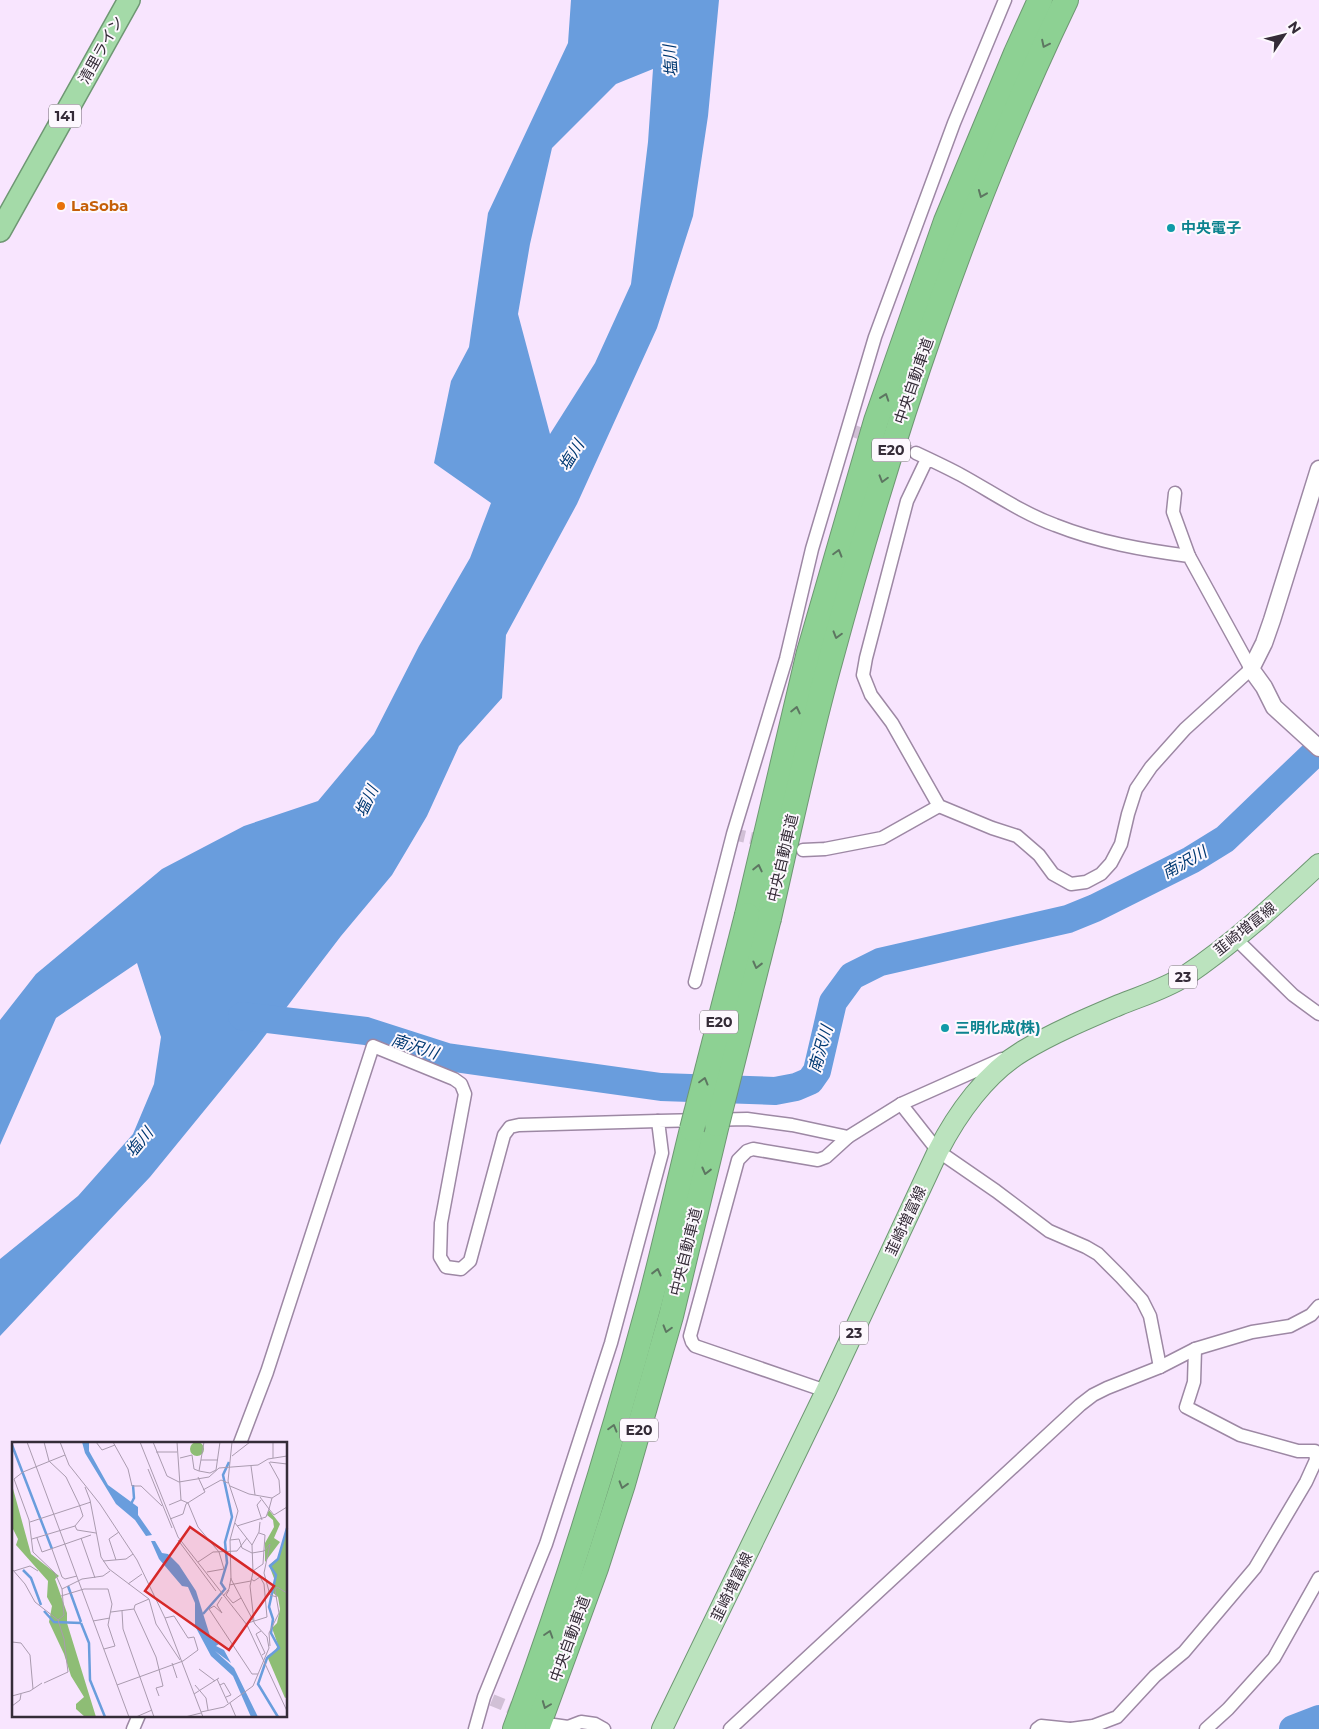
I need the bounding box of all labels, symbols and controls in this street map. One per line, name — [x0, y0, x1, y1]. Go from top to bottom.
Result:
north arrow — [1259, 10, 1309, 60]
street label: 清里ライン — [74, 12, 127, 87]
text: N — [1284, 18, 1305, 37]
one-way arrow — [1040, 39, 1051, 48]
water label: 塩川 — [660, 42, 681, 78]
road number: 141 — [49, 104, 81, 128]
one-way arrow — [977, 189, 988, 198]
place label: LaSoba — [71, 196, 128, 215]
marker: LaSoba — [55, 200, 67, 212]
place label: 中央電子 — [1181, 218, 1241, 237]
marker: 中央電子 — [1165, 222, 1177, 234]
street label: 中央自動車道 — [890, 335, 937, 426]
one-way arrow — [879, 393, 889, 402]
water label: 塩川 — [555, 435, 589, 474]
road number: E20 — [872, 438, 910, 462]
one-way arrow — [878, 475, 888, 483]
one-way arrow — [832, 548, 843, 557]
one-way arrow — [833, 631, 843, 639]
one-way arrow — [790, 705, 801, 714]
water label: 塩川 — [351, 781, 383, 820]
street label: 中央自動車道 — [763, 812, 802, 904]
water label: 南沢川 — [1159, 842, 1212, 882]
one-way arrow — [752, 863, 763, 872]
street label: 韮崎増富線 — [1210, 898, 1280, 960]
one-way arrow — [752, 960, 763, 969]
road number: 23 — [1169, 966, 1197, 989]
road number: E20 — [700, 1010, 738, 1034]
place label: 三明化成(株) — [955, 1018, 1041, 1037]
water label: 南沢川 — [805, 1022, 837, 1075]
marker: 三明化成(株) — [939, 1022, 951, 1034]
water label: 南沢川 — [389, 1030, 443, 1064]
one-way arrow — [698, 1077, 709, 1086]
water label: 塩川 — [122, 1122, 158, 1161]
one-way arrow — [701, 1166, 712, 1175]
street label: 韮崎増富線 — [881, 1183, 930, 1259]
street label: 中央自動車道 — [665, 1206, 706, 1298]
one-way arrow — [651, 1268, 661, 1276]
road number: 23 — [840, 1322, 868, 1345]
one-way arrow — [663, 1324, 673, 1332]
road number: E20 — [620, 1418, 658, 1442]
one-way arrow — [607, 1425, 617, 1433]
inset map — [12, 1442, 288, 1716]
one-way arrow — [618, 1480, 628, 1489]
street label: 韮崎増富線 — [707, 1549, 757, 1625]
street label: 中央自動車道 — [545, 1593, 594, 1684]
one-way arrow — [544, 1630, 554, 1638]
one-way arrow — [542, 1700, 552, 1708]

